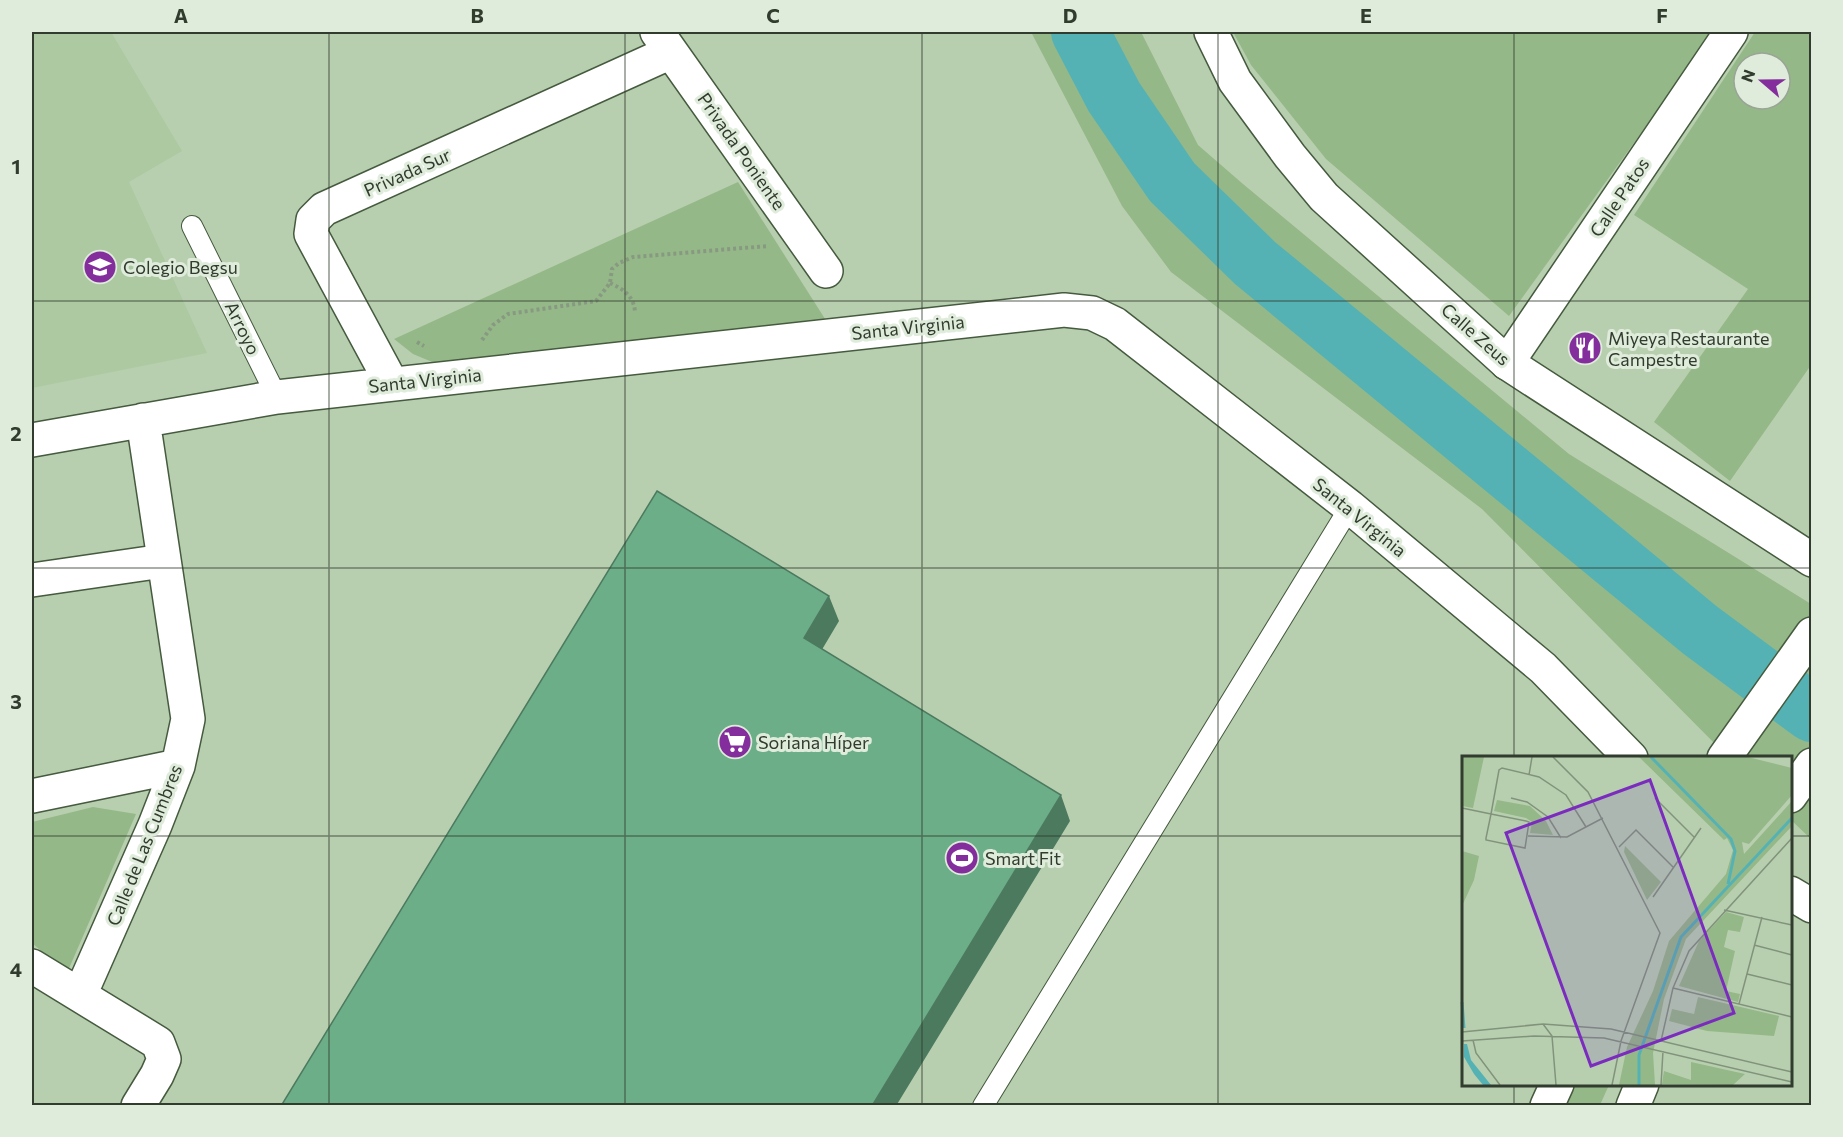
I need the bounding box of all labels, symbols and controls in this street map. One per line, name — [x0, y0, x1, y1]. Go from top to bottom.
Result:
text: A — [174, 3, 188, 27]
text: B — [470, 3, 484, 27]
text: C — [766, 3, 780, 27]
text: D — [1063, 3, 1077, 27]
text: E — [1360, 3, 1372, 27]
text: F — [1656, 3, 1668, 27]
north arrow — [1732, 51, 1792, 111]
text: N — [1736, 67, 1758, 85]
street label: Privada Poniente — [693, 88, 791, 214]
street label: Privada Sur — [360, 143, 454, 201]
street label: Calle Patos — [1585, 153, 1653, 241]
text: 1 — [11, 154, 21, 178]
school or university icon: Colegio Begsu — [82, 249, 118, 285]
place label: Colegio Begsu — [123, 256, 238, 278]
street label: Arroyo — [221, 298, 265, 358]
street label: Calle Zeus — [1437, 298, 1515, 370]
street label: Santa Virginia — [850, 310, 966, 344]
place label: Miyeya Restaurante Campestre — [1608, 327, 1770, 370]
restaurant icon: Miyeya Restaurante Campestre — [1567, 330, 1603, 366]
street label: Santa Virginia — [367, 363, 483, 397]
text: 2 — [10, 421, 22, 445]
street label: Santa Virginia — [1309, 473, 1411, 561]
text: 3 — [10, 689, 22, 713]
supermarket icon: Soriana Híper — [717, 724, 753, 760]
place label: Soriana Híper — [758, 731, 869, 753]
inset map — [1462, 756, 1792, 1086]
street label: Calle de Las Cumbres — [102, 761, 186, 929]
sports icon: Smart Fit — [944, 840, 980, 876]
place label: Smart Fit — [985, 847, 1061, 869]
text: 4 — [10, 957, 22, 981]

